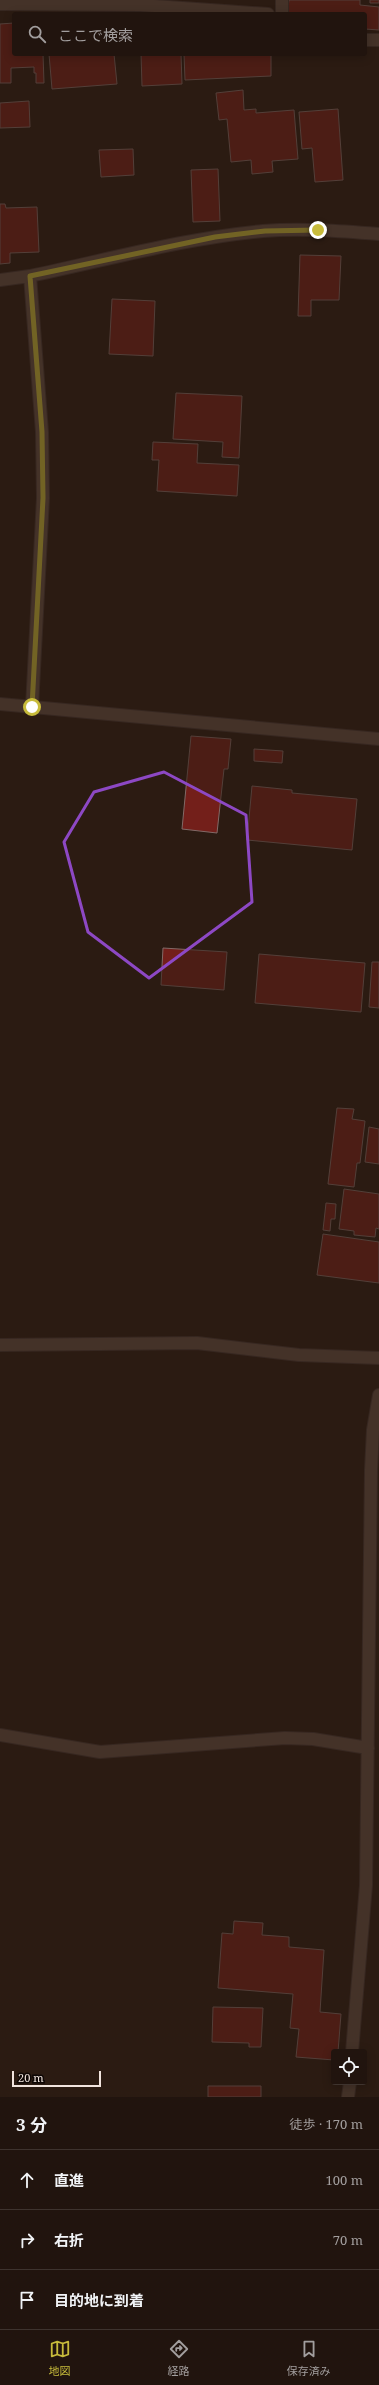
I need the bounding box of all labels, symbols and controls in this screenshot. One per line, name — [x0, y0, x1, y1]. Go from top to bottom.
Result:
search box — [12, 12, 367, 56]
icon: search — [26, 23, 48, 45]
text: ここで検索 — [58, 25, 133, 45]
route end — [309, 221, 327, 239]
route start — [23, 698, 41, 716]
map controls — [331, 2049, 367, 2085]
button: locate — [331, 2049, 367, 2085]
scale bar — [12, 2069, 101, 2088]
text: 20 m — [18, 2070, 44, 2085]
text: 3 分 — [16, 2113, 47, 2136]
text: 徒歩 · 170 m — [290, 2115, 363, 2133]
icon: ahead — [16, 2169, 38, 2191]
text: 直進 — [54, 2170, 84, 2190]
text: 100 m — [326, 2171, 363, 2189]
icon: right — [16, 2229, 38, 2251]
text: 右折 — [54, 2230, 84, 2250]
text: 70 m — [333, 2231, 363, 2249]
icon: arrive — [16, 2289, 38, 2311]
text: 目的地に到着 — [54, 2290, 144, 2310]
tab: 地図 — [49, 2338, 71, 2378]
tab: 経路 — [168, 2338, 190, 2378]
tab: 保存済み — [287, 2338, 331, 2378]

